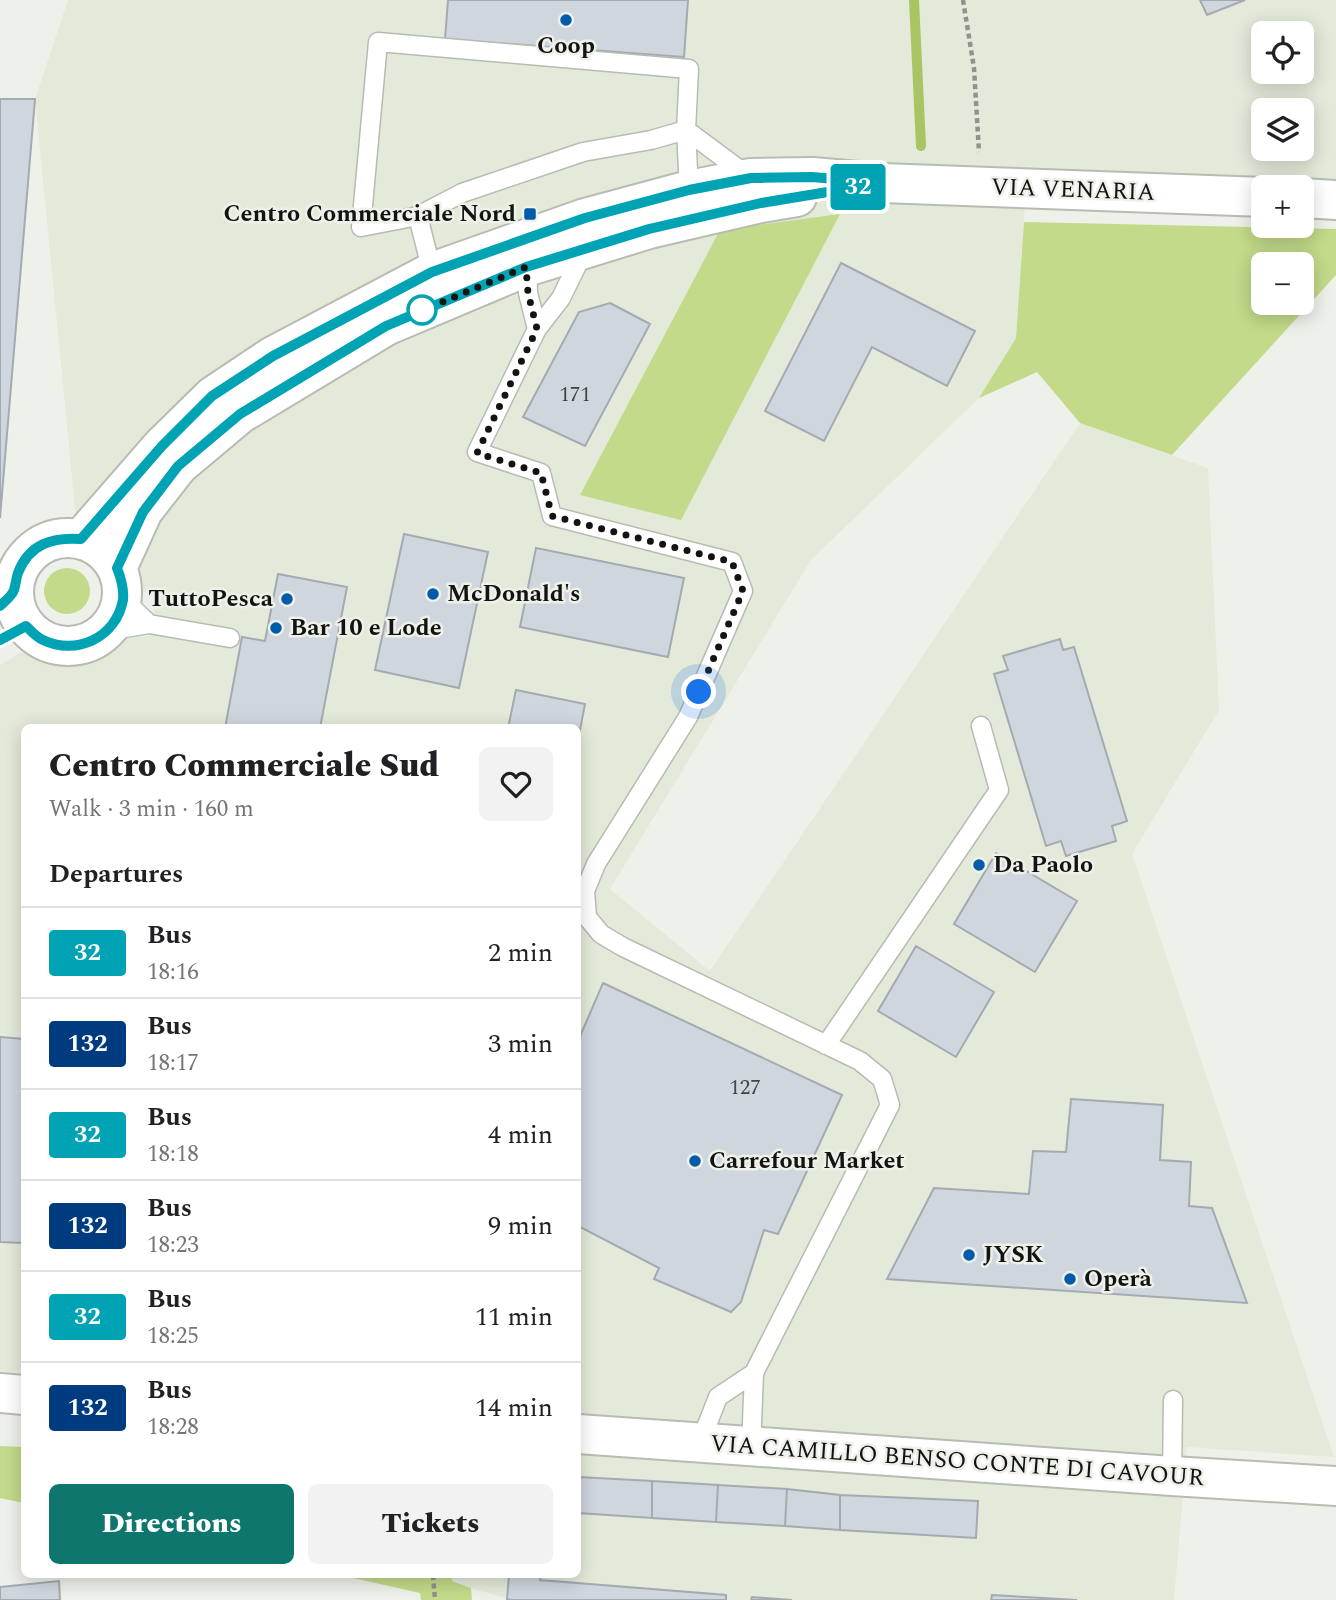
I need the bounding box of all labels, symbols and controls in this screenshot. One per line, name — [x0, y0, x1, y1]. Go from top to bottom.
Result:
marker: Coop — [558, 12, 574, 28]
map controls — [1251, 21, 1314, 315]
button: locate — [1251, 21, 1314, 84]
place label: Coop — [537, 28, 595, 64]
button: layers — [1251, 98, 1314, 161]
line badge: 32 — [826, 164, 889, 210]
text: 32 — [845, 169, 871, 205]
street label: VIA VENARIA — [990, 169, 1156, 211]
button: + — [1251, 175, 1314, 238]
place label: Centro Commerciale Nord — [224, 196, 516, 232]
marker: Centro Commerciale Nord — [522, 206, 538, 222]
button: − — [1251, 252, 1314, 315]
unlabelled marker — [407, 295, 437, 325]
house number: 171 — [559, 379, 591, 411]
place label: McDonald's — [447, 576, 580, 612]
place label: TuttoPesca — [148, 581, 274, 617]
marker: McDonald's — [425, 586, 441, 602]
marker: TuttoPesca — [279, 591, 295, 607]
place label: Bar 10 e Lode — [290, 610, 442, 646]
marker: Bar 10 e Lode — [268, 620, 284, 636]
your location — [681, 674, 716, 709]
text: Centro Commerciale Sud — [49, 741, 439, 791]
button: heart — [479, 747, 553, 821]
text: Walk · 3 min · 160 m — [49, 792, 254, 827]
place label: Da Paolo — [993, 847, 1093, 883]
text: Departures — [49, 854, 183, 894]
marker: Da Paolo — [971, 857, 987, 873]
text: Bus — [147, 915, 192, 955]
text: 2 min — [488, 933, 553, 973]
text: 32 — [74, 935, 101, 971]
text: 18:16 — [147, 955, 199, 990]
text: Bus — [147, 1006, 192, 1046]
text: 3 min — [488, 1024, 553, 1064]
text: 132 — [67, 1026, 108, 1062]
text: 18:17 — [147, 1046, 199, 1081]
house number: 127 — [729, 1072, 761, 1104]
text: Bus — [147, 1097, 192, 1137]
text: 4 min — [488, 1115, 553, 1155]
text: 32 — [74, 1117, 101, 1153]
text: 18:18 — [147, 1137, 199, 1172]
place label: Carrefour Market — [709, 1143, 905, 1179]
marker: Carrefour Market — [687, 1153, 703, 1169]
text: Bus — [147, 1188, 192, 1228]
text: 9 min — [488, 1206, 553, 1246]
text: 132 — [67, 1208, 108, 1244]
text: 18:23 — [147, 1228, 199, 1263]
place label: JYSK — [983, 1237, 1044, 1273]
marker: JYSK — [961, 1247, 977, 1263]
place label: Operà — [1084, 1261, 1153, 1297]
marker: Operà — [1062, 1271, 1078, 1287]
text: Bus — [147, 1279, 192, 1319]
text: 11 min — [475, 1297, 553, 1337]
text: 32 — [74, 1299, 101, 1335]
text: 18:25 — [147, 1319, 199, 1354]
text: Bus — [147, 1370, 192, 1410]
text: 14 min — [475, 1388, 553, 1428]
text: 132 — [67, 1390, 108, 1426]
text: 18:28 — [147, 1410, 199, 1445]
street label: VIA CAMILLO BENSO CONTE DI CAVOUR — [709, 1426, 1205, 1496]
button: Directions — [49, 1484, 294, 1564]
button: Tickets — [308, 1484, 553, 1564]

